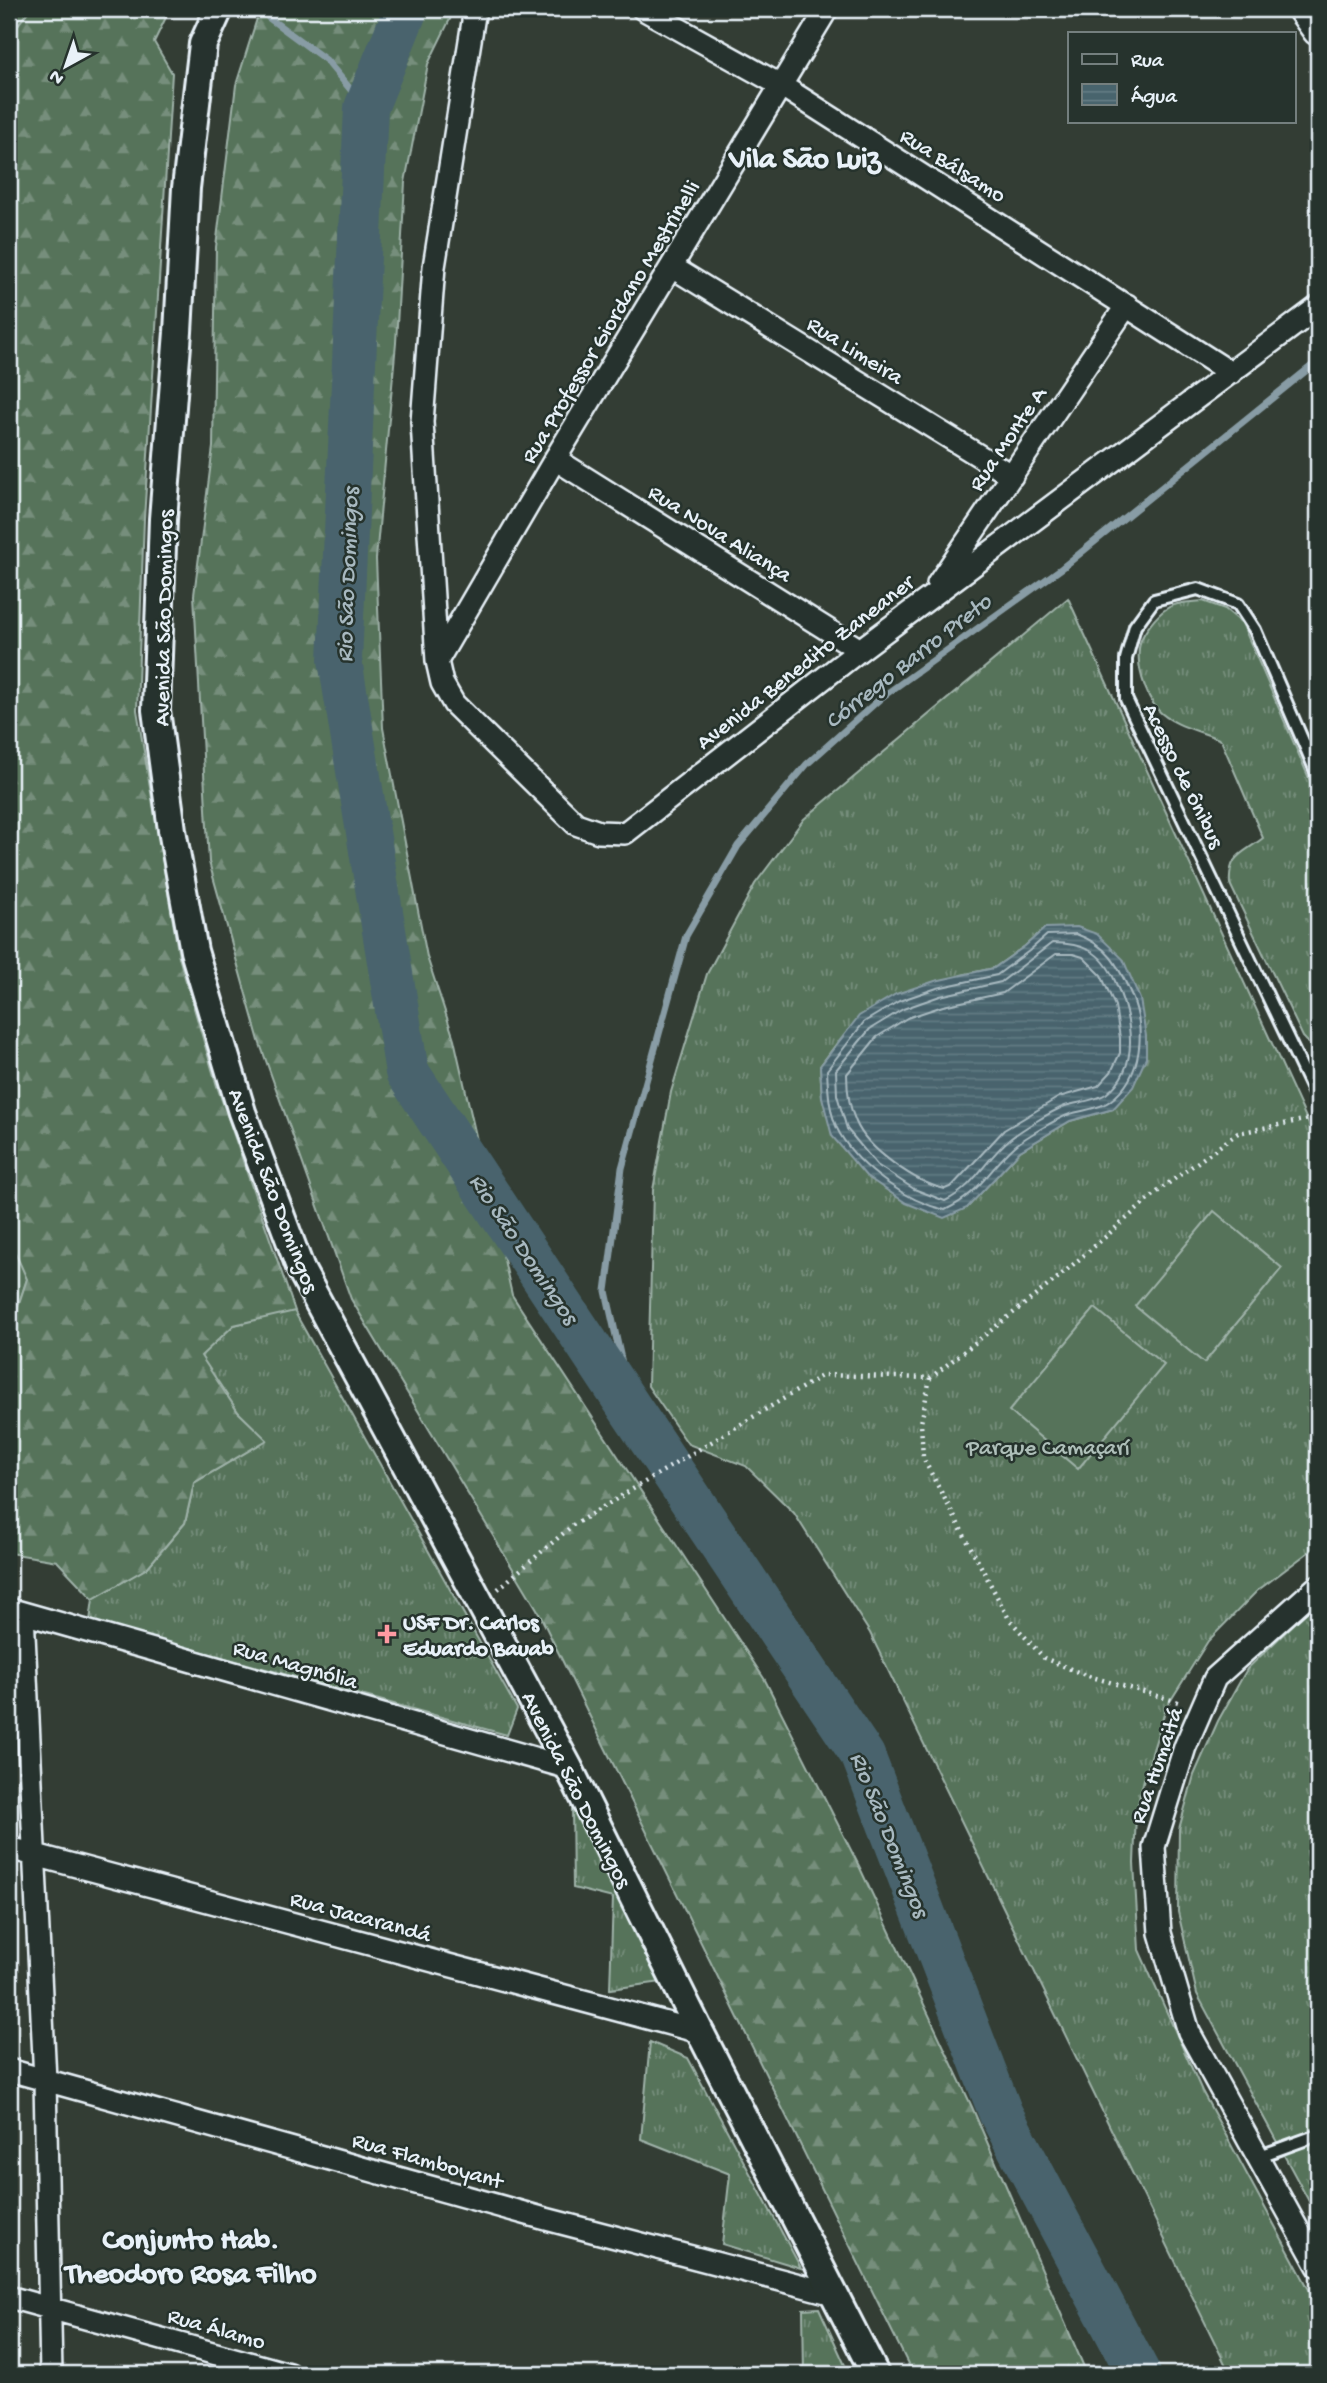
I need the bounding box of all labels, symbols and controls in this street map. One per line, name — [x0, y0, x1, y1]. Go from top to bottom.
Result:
north arrow — [32, 32, 102, 102]
legend — [1068, 32, 1296, 122]
text: Rua — [1131, 50, 1165, 75]
text: N — [45, 64, 69, 89]
text: Água — [1131, 85, 1178, 111]
street label: Rua Bálsamo — [894, 124, 1010, 210]
district label: Vila São Luiz — [727, 144, 883, 179]
street label: Rua Professor Giordano Mestrinelli — [516, 176, 708, 470]
street label: Rua Limeira — [801, 312, 908, 393]
street label: Rua Monte A — [964, 381, 1054, 497]
street label: Rua Nova Aliança — [642, 480, 797, 591]
water label: Rio São Domingos — [332, 485, 367, 663]
street label: Avenida São Domingos — [150, 509, 181, 727]
street label: Avenida Benedito Zaneaner — [692, 569, 922, 757]
water label: Córrego Barro Preto — [820, 588, 1000, 737]
street label: Acesso de ônibus — [1135, 700, 1229, 854]
street label: Avenida São Domingos — [220, 1085, 323, 1298]
water label: Rio São Domingos — [461, 1169, 584, 1332]
park label: Parque Camaçarí — [965, 1436, 1131, 1463]
place label: USF Dr. Carlos Eduardo Bauab — [403, 1611, 554, 1664]
marker: USF Dr. Carlos Eduardo Bauab — [377, 1624, 397, 1644]
street label: Rua Magnólia — [230, 1636, 362, 1697]
street label: Avenida São Domingos — [514, 1688, 636, 1894]
street label: Rua Humaitá — [1126, 1703, 1191, 1828]
water label: Rio São Domingos — [841, 1749, 935, 1924]
street label: Rua Jacarandá — [287, 1887, 435, 1950]
street label: Rua Flamboyant — [349, 2128, 507, 2197]
district label: Conjunto Hab. Theodoro Rosa Filho — [63, 2225, 317, 2294]
street label: Rua Álamo — [164, 2303, 268, 2357]

